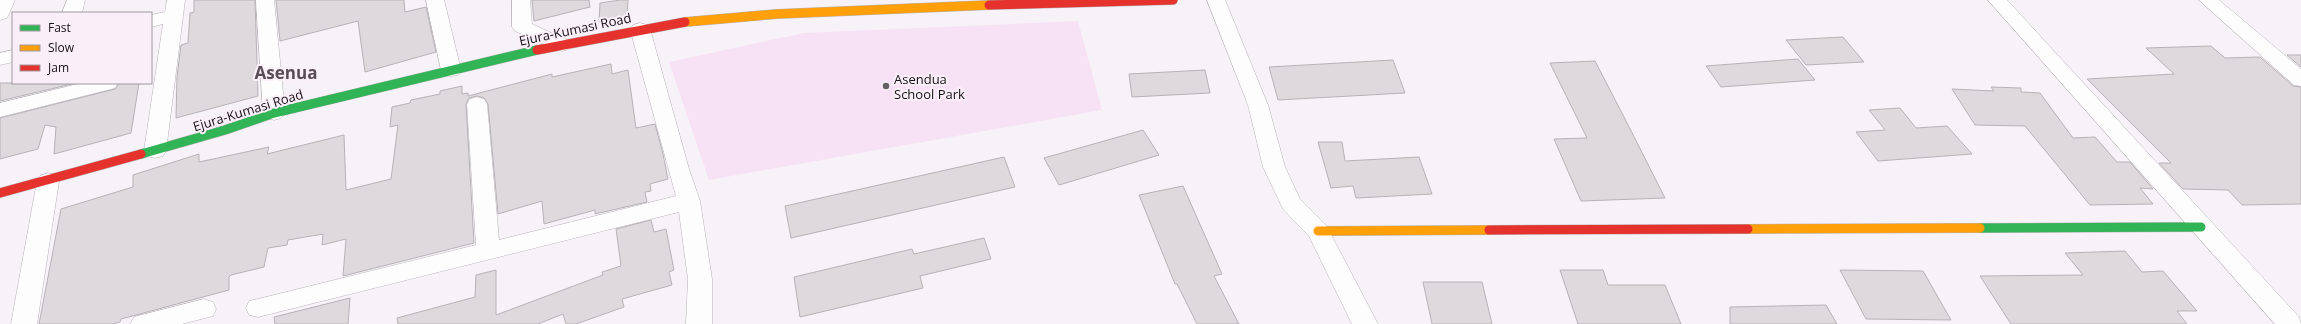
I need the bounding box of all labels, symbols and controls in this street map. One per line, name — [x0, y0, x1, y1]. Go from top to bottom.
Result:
street label: Ejura-Kumasi Road — [517, 8, 633, 50]
legend — [12, 12, 152, 84]
text: Fast — [48, 19, 71, 36]
text: Slow — [48, 39, 75, 56]
text: Jam — [47, 59, 69, 76]
district label: Asenua — [255, 61, 317, 84]
place label: Asendua School Park — [894, 70, 965, 103]
marker: Asendua School Park — [881, 81, 891, 91]
street label: Ejura-Kumasi Road — [191, 85, 305, 135]

